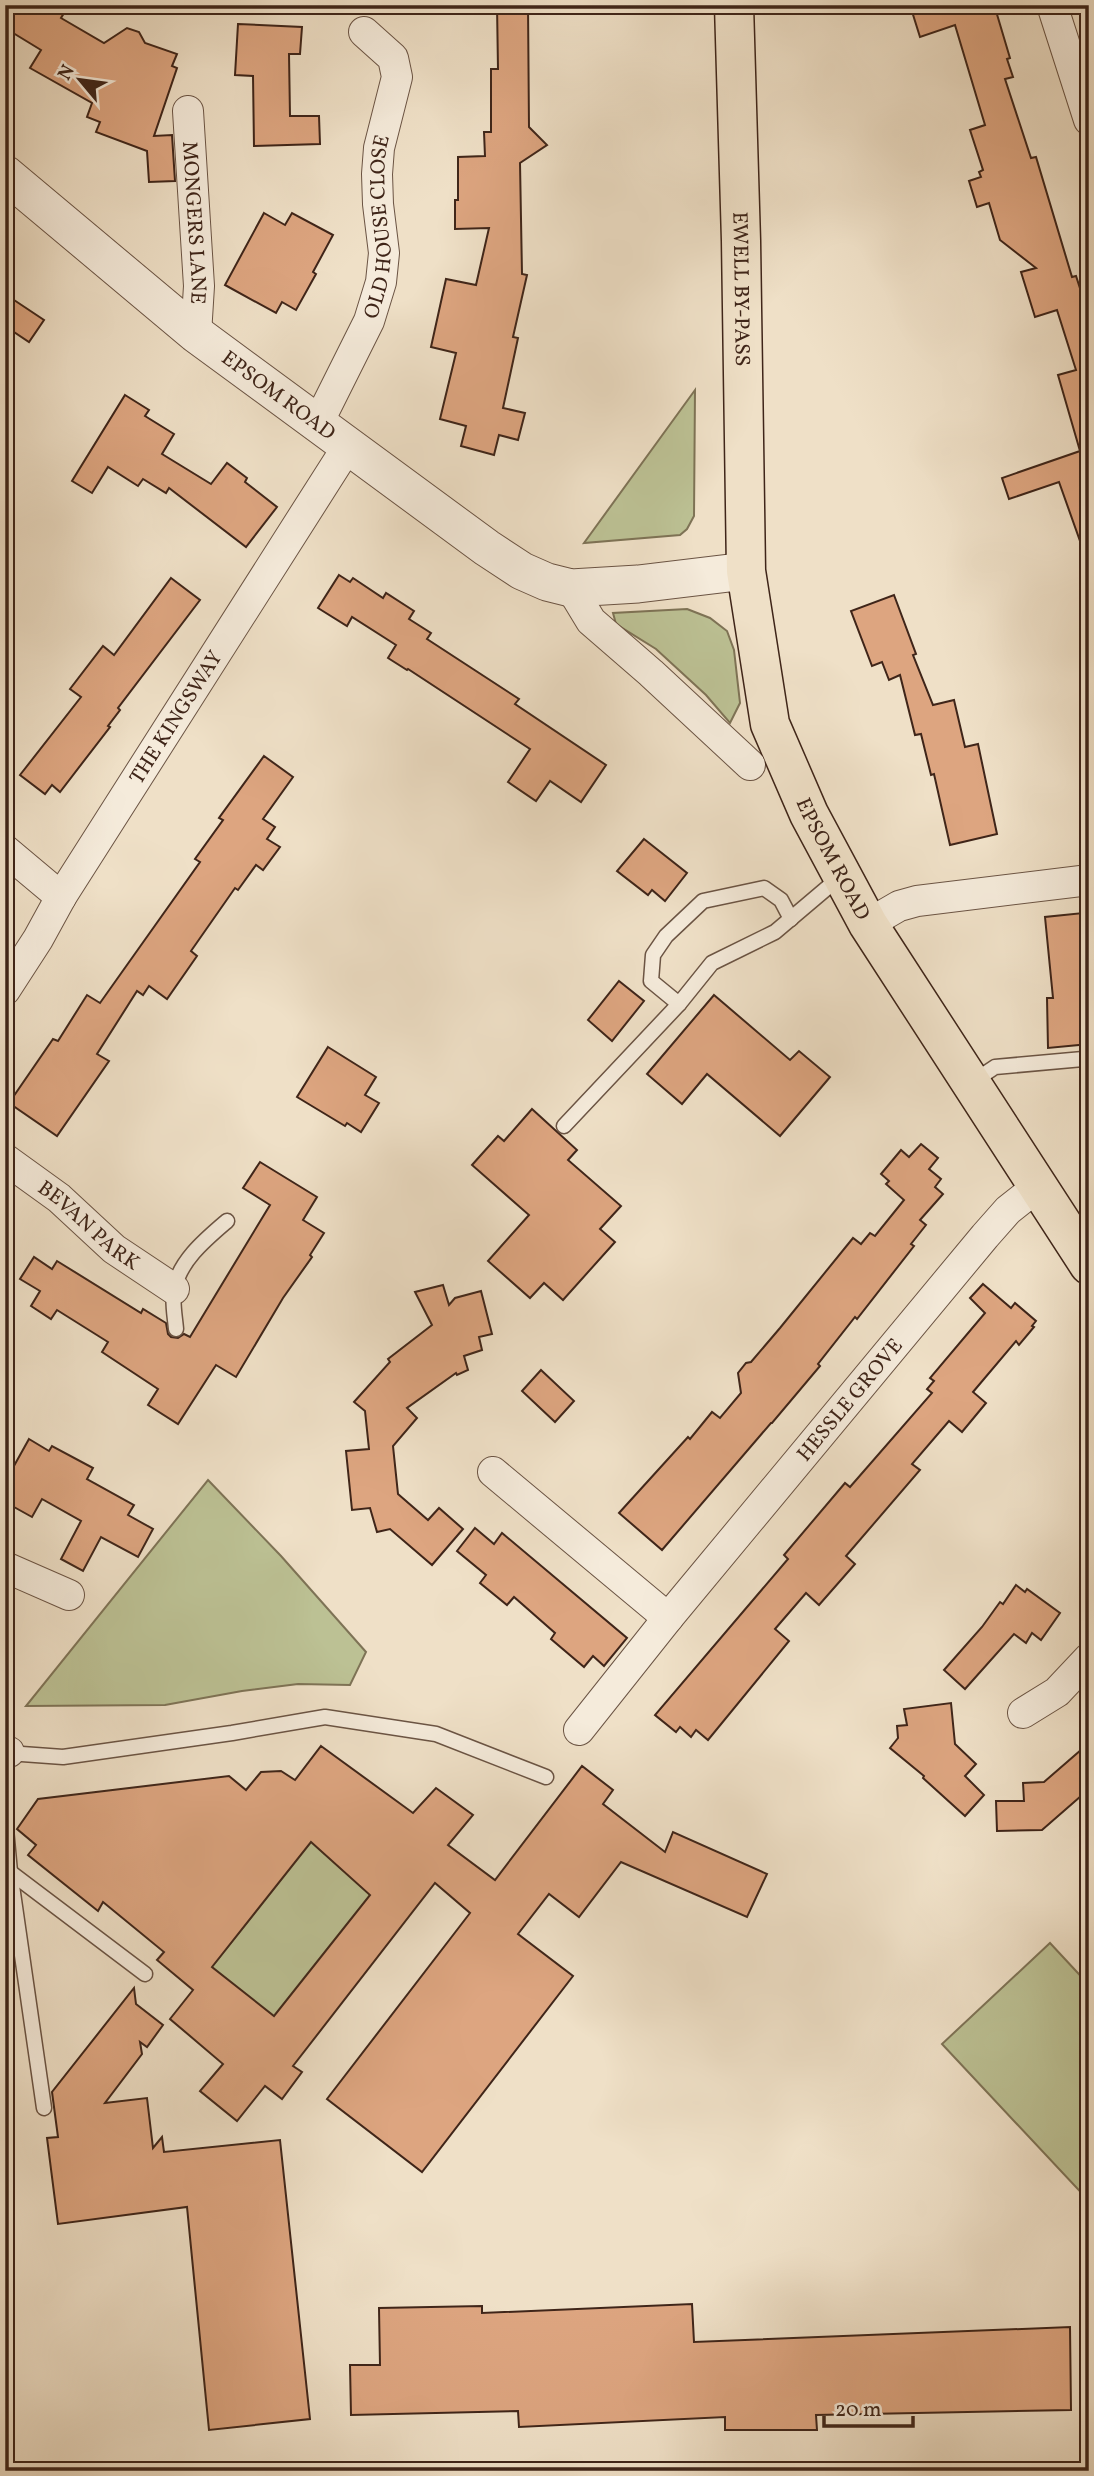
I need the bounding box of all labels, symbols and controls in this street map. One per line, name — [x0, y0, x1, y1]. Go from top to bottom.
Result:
north arrow — [46, 46, 116, 116]
text: N — [52, 60, 82, 85]
street label: OLD HOUSE CLOSE — [358, 132, 400, 323]
street label: MONGERS LANE — [174, 140, 212, 305]
street label: EWELL BY-PASS — [724, 211, 756, 367]
street label: EPSOM ROAD — [215, 344, 341, 448]
street label: THE KINGSWAY — [123, 645, 230, 790]
street label: EPSOM ROAD — [788, 794, 876, 926]
street label: BEVAN PARK — [31, 1174, 145, 1278]
street label: HESSLE GROVE — [791, 1333, 910, 1468]
scale bar — [824, 2385, 914, 2429]
text: 20 m — [835, 2396, 881, 2425]

